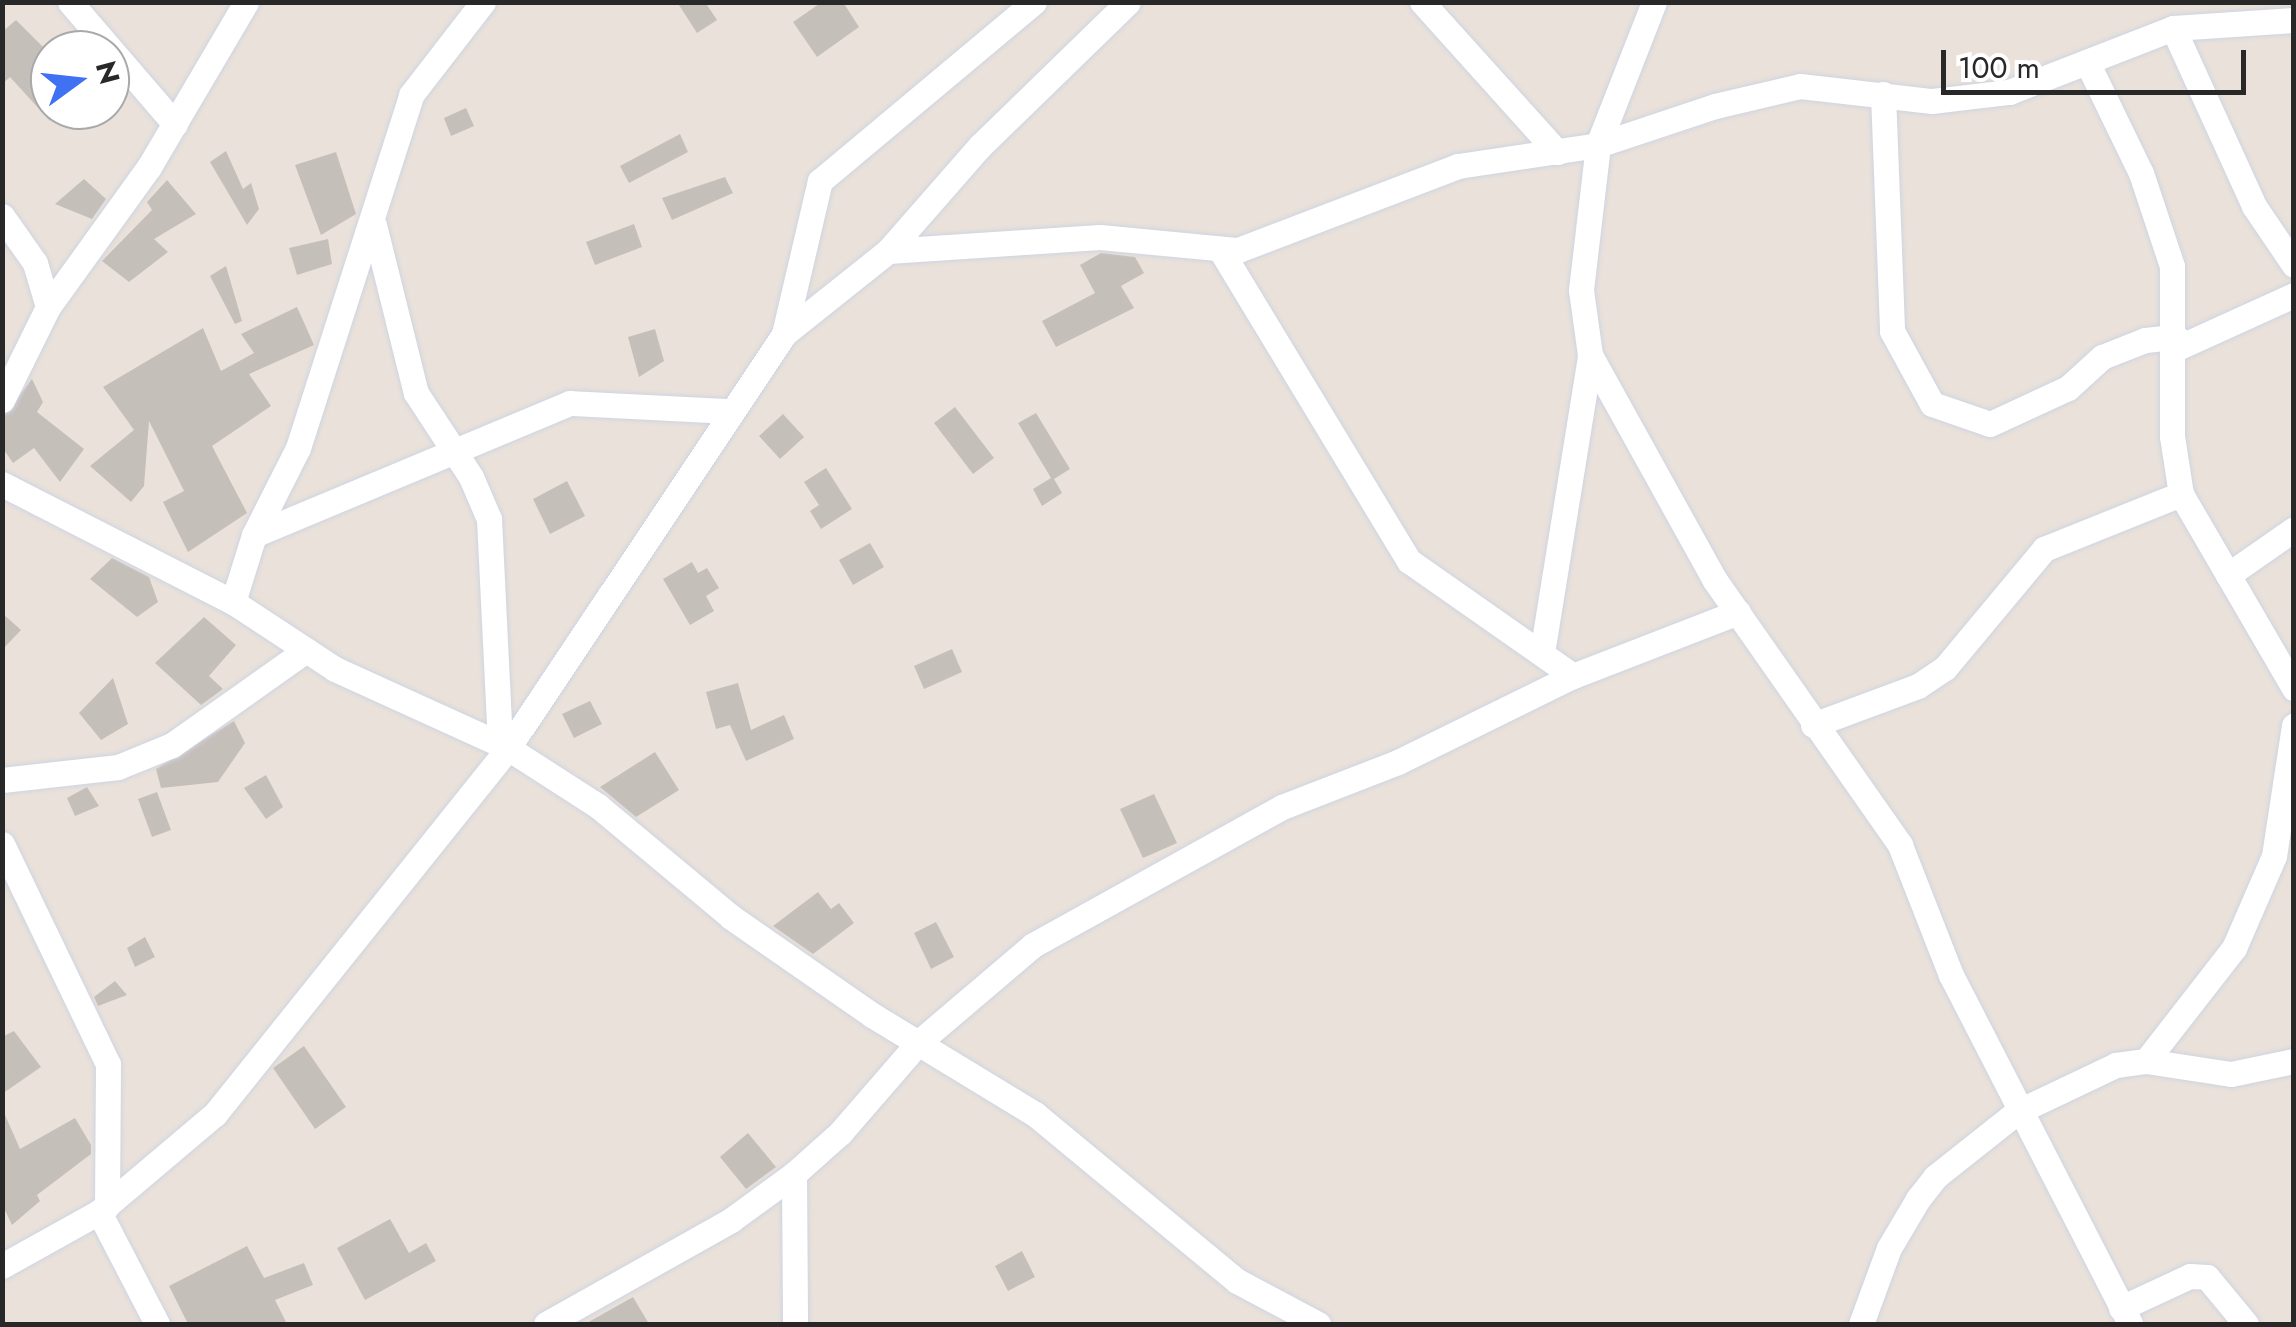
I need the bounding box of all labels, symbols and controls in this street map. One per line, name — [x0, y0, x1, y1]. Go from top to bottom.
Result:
north arrow — [30, 30, 130, 130]
scale bar — [1946, 30, 2251, 92]
text: 100 m — [1958, 46, 2040, 89]
text: N — [85, 57, 130, 89]

